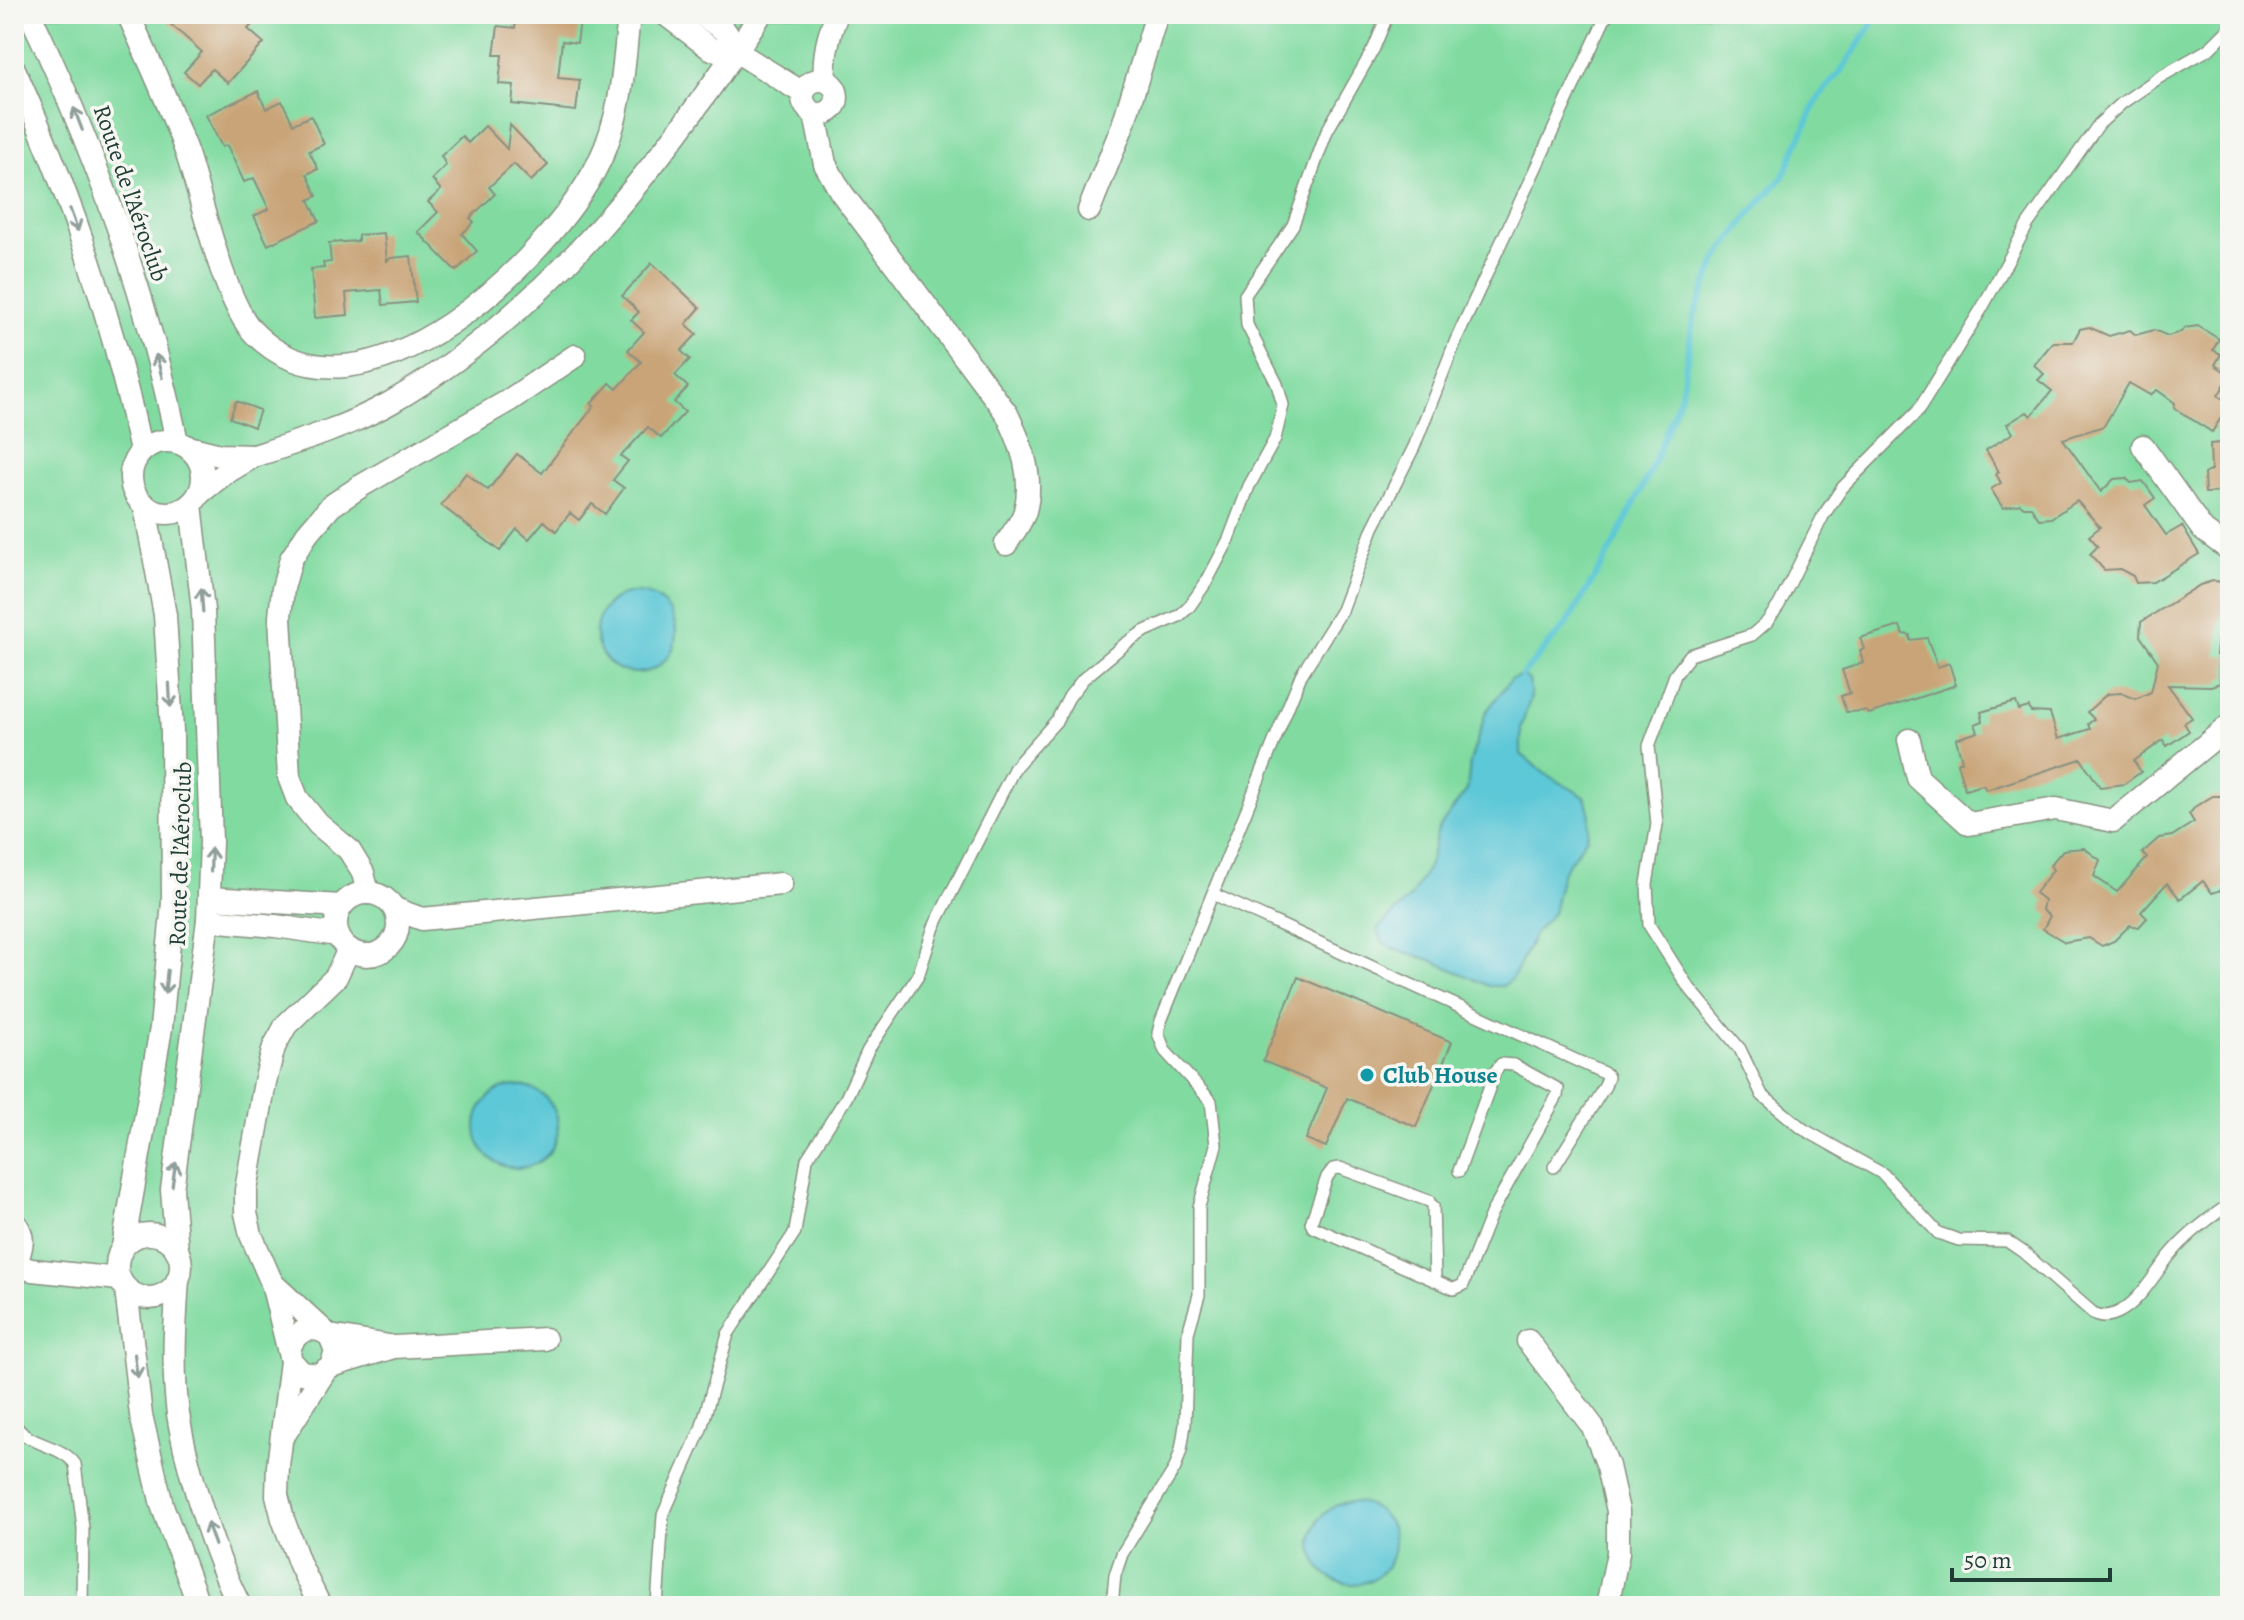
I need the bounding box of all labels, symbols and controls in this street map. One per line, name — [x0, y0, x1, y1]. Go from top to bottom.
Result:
street label: Route de l’Aéroclub — [86, 100, 176, 286]
one-way arrow — [70, 107, 84, 132]
one-way arrow — [68, 207, 83, 232]
one-way arrow — [151, 354, 166, 380]
one-way arrow — [194, 587, 209, 614]
one-way arrow — [163, 681, 178, 708]
street label: Route de l’Aéroclub — [161, 761, 199, 947]
one-way arrow — [203, 847, 218, 874]
one-way arrow — [158, 968, 173, 995]
place label: Club House — [1383, 1059, 1498, 1091]
marker: Club House — [1358, 1066, 1376, 1084]
one-way arrow — [168, 1161, 183, 1187]
one-way arrow — [128, 1352, 143, 1379]
one-way arrow — [203, 1521, 218, 1546]
scale bar — [1952, 1532, 2110, 1582]
text: 50 m — [1964, 1544, 2012, 1576]

